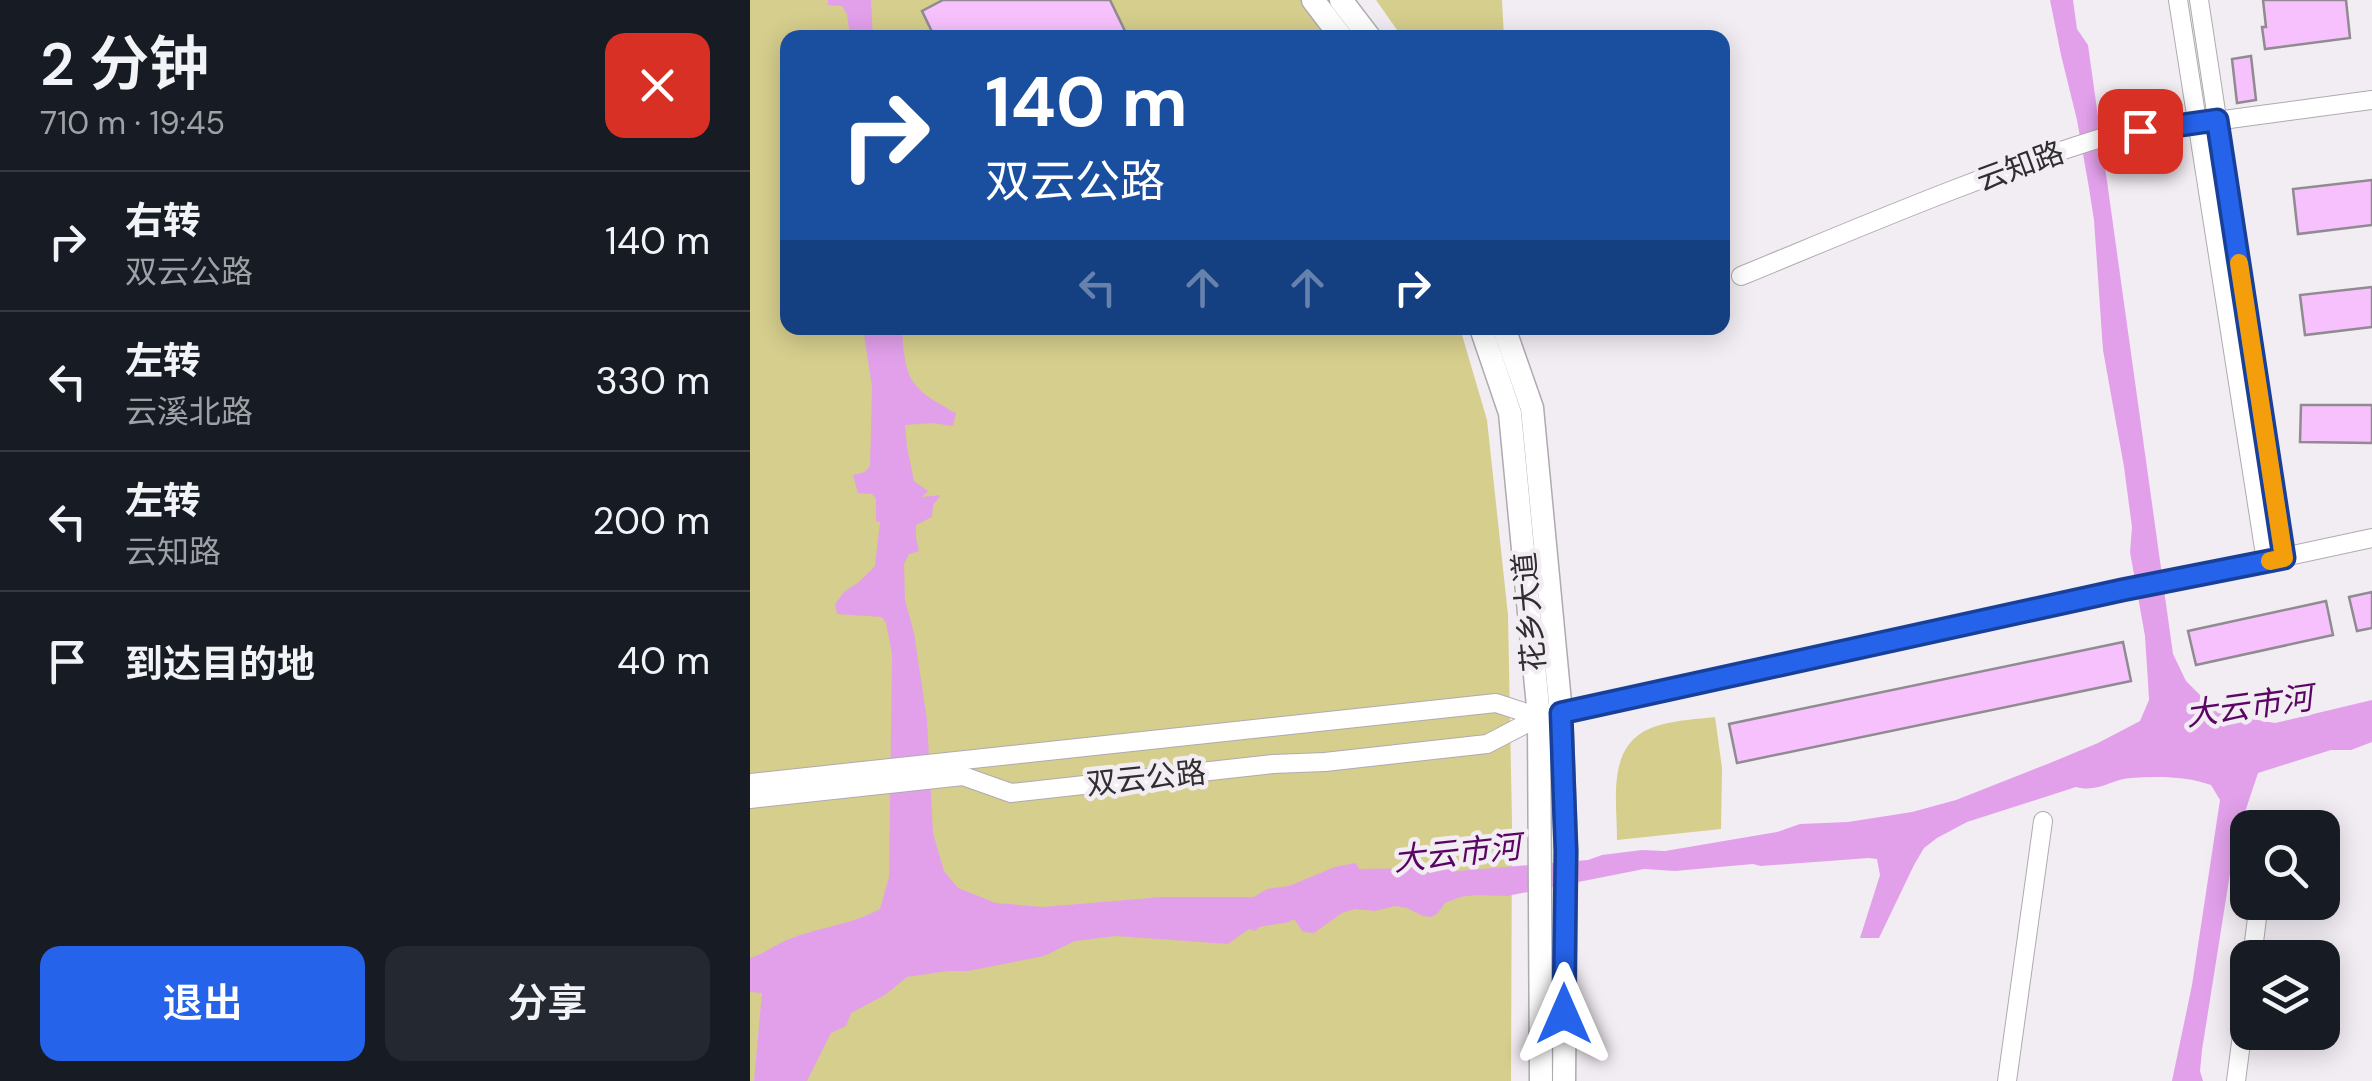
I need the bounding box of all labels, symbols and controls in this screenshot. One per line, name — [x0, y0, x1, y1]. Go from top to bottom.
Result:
text: 2 分钟 — [40, 25, 209, 104]
button: close — [605, 33, 710, 138]
text: 140 m — [985, 57, 1188, 148]
icon: right — [820, 70, 950, 200]
pin — [2098, 89, 2183, 174]
text: 710 m · 19:45 — [40, 102, 225, 144]
icon: arrive — [2113, 104, 2168, 159]
street label: 云知路 — [1971, 132, 2069, 200]
text: 双云公路 — [985, 152, 1165, 211]
text: 右转 — [125, 196, 201, 246]
icon: right — [40, 214, 95, 269]
text: 140 m — [605, 216, 710, 266]
text: 双云公路 — [125, 251, 253, 293]
icon: left — [1070, 260, 1125, 315]
icon: ahead — [1175, 260, 1230, 315]
icon: ahead — [1280, 260, 1335, 315]
icon: right — [1385, 260, 1440, 315]
text: 左转 — [125, 336, 201, 386]
icon: left — [40, 354, 95, 409]
text: 330 m — [595, 356, 710, 406]
text: 云溪北路 — [125, 391, 253, 433]
text: 左转 — [125, 476, 201, 526]
icon: left — [40, 494, 95, 549]
text: 200 m — [593, 496, 710, 546]
text: 云知路 — [125, 531, 221, 573]
street label: 花乡大道 — [1504, 551, 1554, 673]
icon: arrive — [40, 634, 95, 689]
text: 40 m — [617, 636, 710, 686]
text: 到达目的地 — [125, 639, 315, 689]
water label: 大云市河 — [2183, 675, 2321, 736]
street label: 双云公路 — [1084, 752, 1208, 804]
map controls — [2230, 810, 2340, 1050]
button: search — [2230, 810, 2340, 920]
water label: 大云市河 — [1391, 825, 1529, 881]
button: layers — [2230, 940, 2340, 1050]
button: 退出 — [40, 946, 365, 1061]
button: 分享 — [385, 946, 710, 1061]
position arrow — [1512, 962, 1616, 1066]

